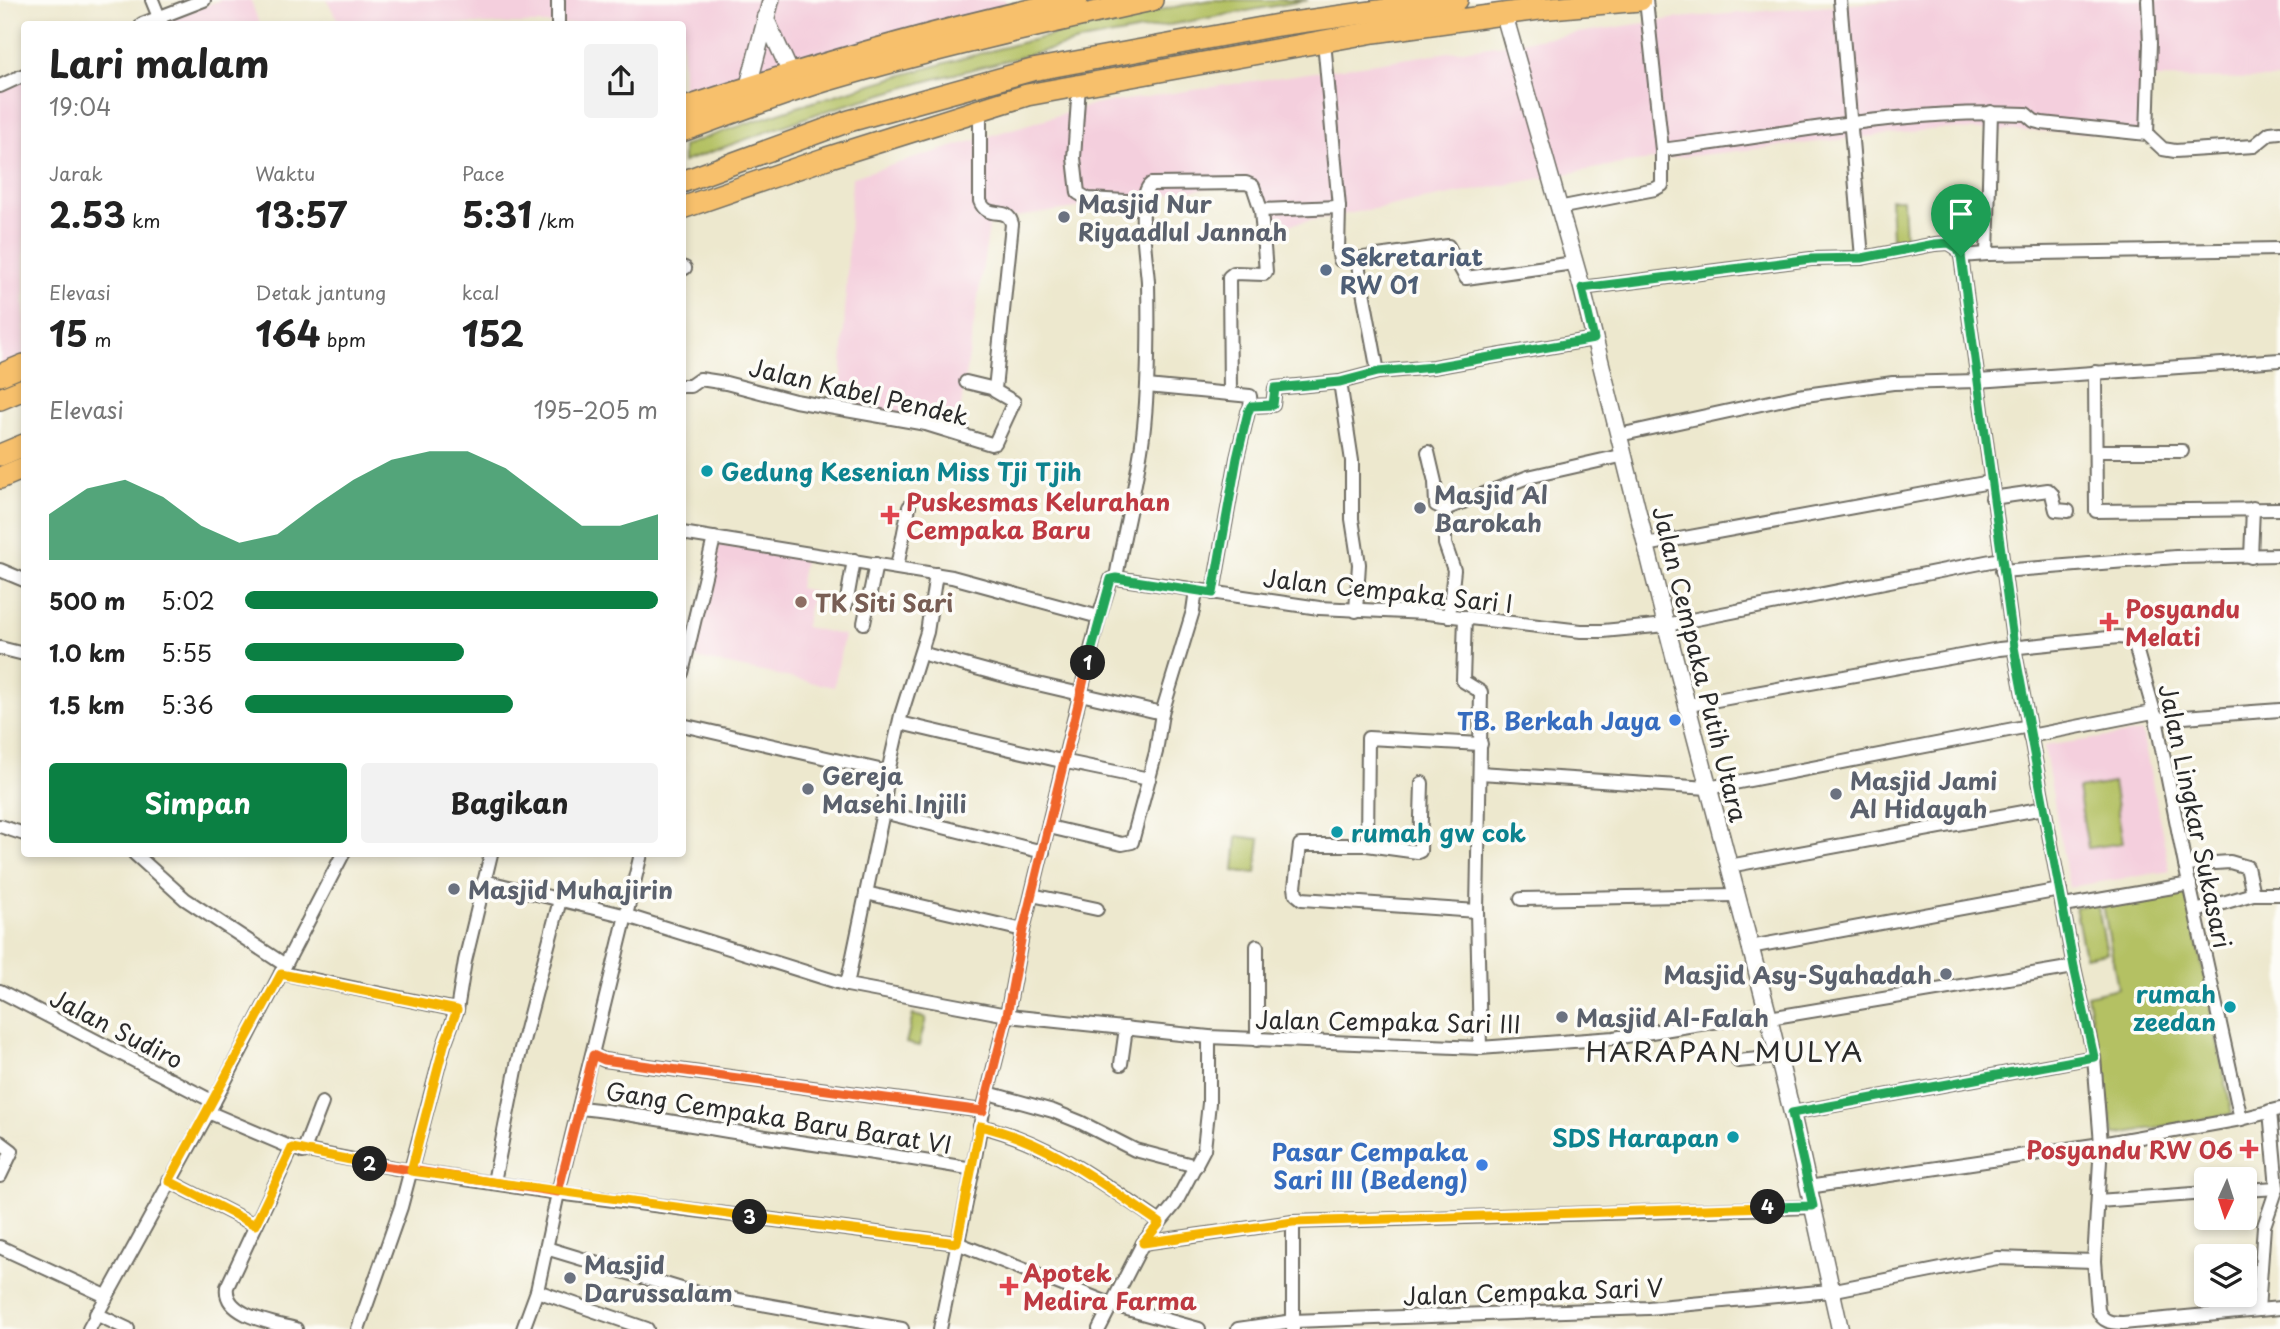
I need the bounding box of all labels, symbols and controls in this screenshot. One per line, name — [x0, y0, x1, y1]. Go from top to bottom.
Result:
text: Lari malam — [49, 34, 270, 91]
button: share — [584, 44, 658, 118]
text: 19:04 — [49, 89, 111, 124]
text: Jarak — [49, 159, 103, 187]
text: Waktu — [255, 159, 315, 187]
text: Pace — [462, 159, 505, 187]
pin — [1931, 184, 1991, 256]
place label: Masjid Nur Riyaadlul Jannah — [1078, 185, 1287, 249]
text: 2.53 — [49, 187, 126, 240]
text: 13:57 — [255, 187, 347, 240]
text: 5:31 — [462, 187, 532, 240]
icon: arrive — [1942, 195, 1980, 233]
text: km — [126, 206, 161, 234]
text: /km — [532, 206, 575, 234]
marker: Masjid Nur Riyaadlul Jannah — [1056, 209, 1072, 225]
place label: Sekretariat RW 01 — [1340, 238, 1483, 302]
marker: Sekretariat RW 01 — [1318, 262, 1334, 278]
text: Elevasi — [49, 278, 111, 306]
text: Detak jantung — [255, 278, 386, 306]
text: kcal — [462, 278, 500, 306]
text: 15 — [49, 306, 88, 359]
text: 164 — [255, 306, 321, 359]
text: 152 — [462, 306, 524, 359]
text: m — [88, 325, 112, 353]
text: bpm — [321, 325, 366, 353]
street label: Jalan Kabel Pendek — [746, 348, 972, 434]
text: Elevasi — [49, 392, 124, 427]
text: 195–205 m — [533, 392, 658, 427]
place label: Gedung Kesenian Miss Tji Tjih — [721, 453, 1082, 489]
marker: Gedung Kesenian Miss Tji Tjih — [699, 463, 715, 479]
place label: Masjid Al Barokah — [1434, 476, 1548, 540]
place label: Puskesmas Kelurahan Cempaka Baru — [906, 483, 1170, 547]
marker: Masjid Al Barokah — [1412, 500, 1428, 516]
street label: Jalan Cempaka Putih Utara — [1644, 502, 1758, 826]
marker: Puskesmas Kelurahan Cempaka Baru — [880, 505, 900, 525]
street label: Jalan Cempaka Sari I — [1261, 559, 1515, 621]
text: 500 m — [49, 583, 126, 618]
text: 5:02 — [161, 583, 215, 618]
place label: TK Siti Sari — [815, 584, 953, 620]
place label: Posyandu Melati — [2125, 590, 2240, 654]
marker: TK Siti Sari — [793, 594, 809, 610]
marker: Posyandu Melati — [2099, 612, 2119, 632]
text: 1.0 km — [49, 635, 126, 670]
text: 5:55 — [161, 635, 212, 670]
pin: 1 — [1070, 646, 1106, 680]
text: 1 — [1083, 648, 1092, 676]
street label: Jalan Lingkar Sukasari — [2150, 680, 2242, 952]
text: 1.5 km — [49, 687, 125, 722]
text: 5:36 — [161, 687, 214, 722]
place label: TB. Berkah Jaya — [1457, 702, 1661, 738]
marker: TB. Berkah Jaya — [1667, 712, 1683, 728]
place label: Gereja Masehi Injili — [822, 757, 967, 821]
place label: Masjid Jami Al Hidayah — [1850, 762, 1997, 826]
button: Simpan — [49, 763, 347, 843]
button: Bagikan — [361, 763, 658, 843]
marker: Gereja Masehi Injili — [800, 781, 816, 797]
marker: Masjid Jami Al Hidayah — [1828, 786, 1844, 802]
place label: rumah gw cok — [1351, 814, 1526, 850]
marker: rumah gw cok — [1329, 824, 1345, 840]
place label: Masjid Muhajirin — [468, 871, 673, 907]
marker: Masjid Muhajirin — [446, 881, 462, 897]
place label: Masjid Asy-Syahadah — [1664, 956, 1932, 992]
marker: Masjid Asy-Syahadah — [1938, 966, 1954, 982]
place label: rumah zeedan — [2133, 975, 2216, 1039]
street label: Jalan Sudiro — [44, 979, 190, 1077]
place label: Masjid Al-Falah — [1576, 999, 1769, 1035]
marker: rumah zeedan — [2222, 999, 2238, 1015]
street label: Jalan Cempaka Sari III — [1255, 1001, 1521, 1041]
marker: Masjid Al-Falah — [1554, 1009, 1570, 1025]
district label: HARAPAN MULYA — [1586, 1029, 1864, 1072]
street label: Gang Cempaka Baru Barat VI — [603, 1072, 955, 1162]
place label: SDS Harapan — [1552, 1119, 1719, 1155]
marker: SDS Harapan — [1725, 1129, 1741, 1145]
place label: Posyandu RW 06 — [2026, 1131, 2233, 1167]
place label: Pasar Cempaka Sari III (Bedeng) — [1271, 1133, 1468, 1197]
marker: Posyandu RW 06 — [2239, 1139, 2259, 1159]
pin: 2 — [352, 1146, 388, 1182]
text: 2 — [363, 1149, 376, 1177]
marker: Pasar Cempaka Sari III (Bedeng) — [1474, 1157, 1490, 1173]
north arrow — [2194, 1167, 2258, 1230]
map controls — [2194, 1167, 2257, 1307]
pin: 4 — [1750, 1190, 1786, 1224]
text: 4 — [1761, 1192, 1774, 1220]
pin: 3 — [732, 1200, 768, 1234]
text: 3 — [743, 1202, 756, 1230]
button: layers — [2194, 1244, 2257, 1307]
place label: Masjid Darussalam — [584, 1246, 733, 1310]
place label: Apotek Medira Farma — [1023, 1254, 1197, 1318]
street label: Jalan Cempaka Sari V — [1402, 1268, 1664, 1314]
marker: Masjid Darussalam — [562, 1270, 578, 1286]
marker: Apotek Medira Farma — [1001, 1278, 1017, 1294]

